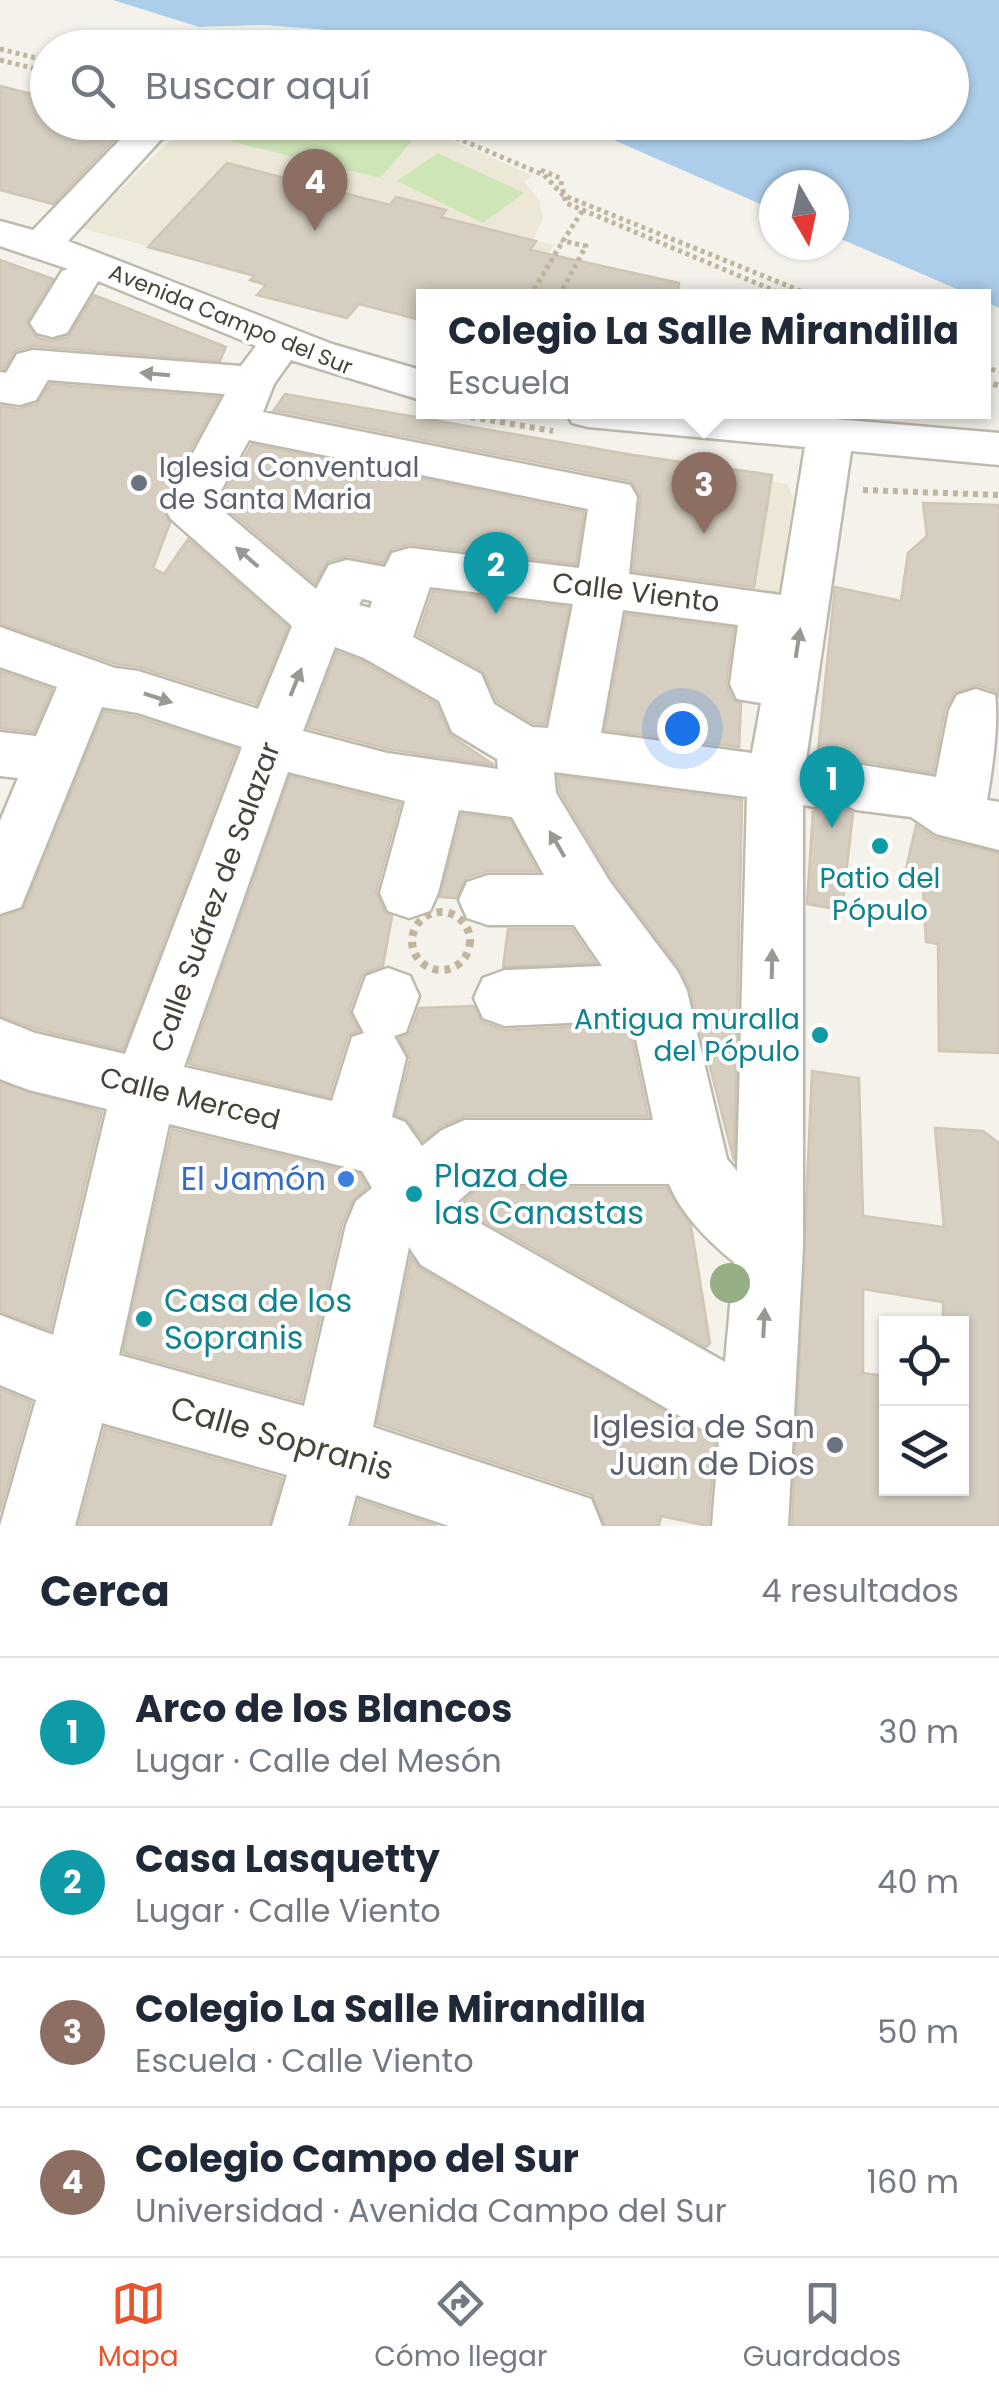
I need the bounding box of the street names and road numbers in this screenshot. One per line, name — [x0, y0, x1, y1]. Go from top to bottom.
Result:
street label: Avenida Campo del Sur — [104, 256, 357, 383]
street label: Calle Viento — [550, 563, 722, 622]
street label: Calle Suárez de Salazar — [141, 737, 290, 1058]
street label: Calle Merced — [96, 1057, 284, 1140]
street label: Calle Sopranis — [165, 1384, 399, 1491]

